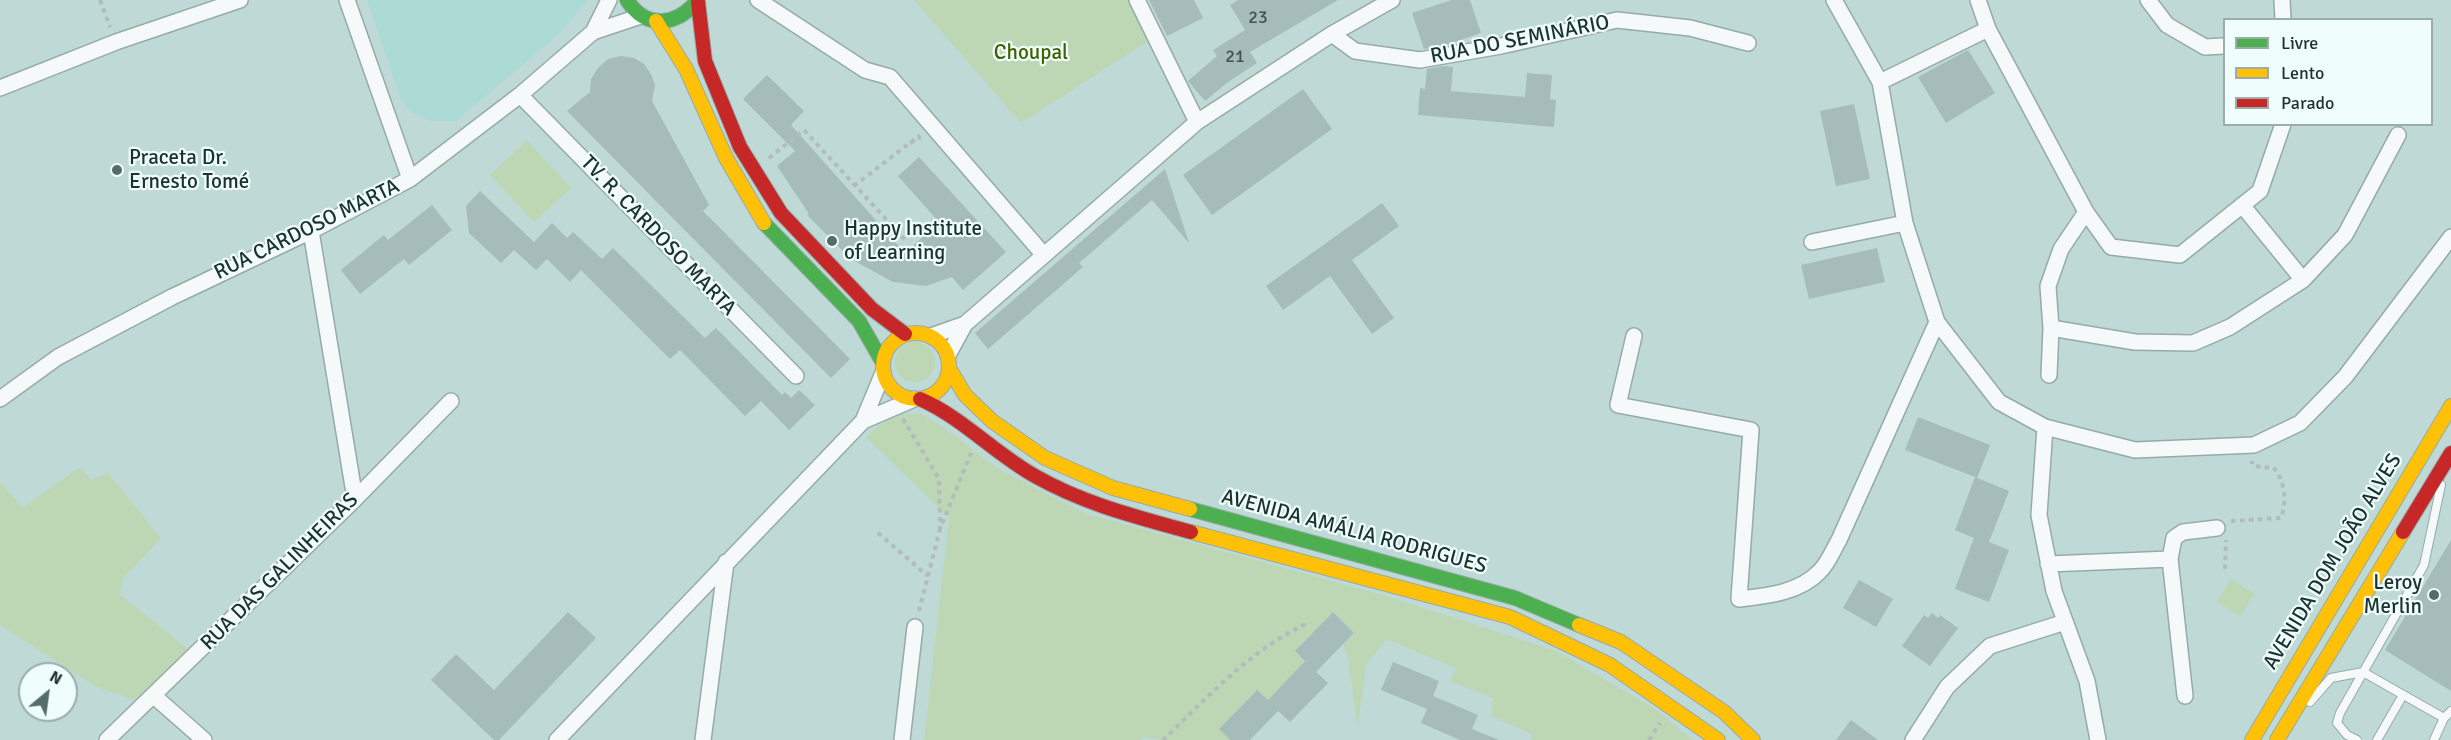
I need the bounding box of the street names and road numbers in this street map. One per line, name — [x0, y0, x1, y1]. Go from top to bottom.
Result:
street label: RUA DO SEMINÁRIO — [1428, 10, 1612, 70]
street label: TV. R. CARDOSO MARTA — [575, 151, 741, 321]
street label: RUA CARDOSO MARTA — [210, 174, 404, 286]
street label: AVENIDA DOM JOÃO ALVES — [2259, 450, 2407, 674]
street label: AVENIDA AMÁLIA RODRIGUES — [1219, 484, 1489, 580]
street label: RUA DAS GALINHEIRAS — [196, 488, 364, 656]

